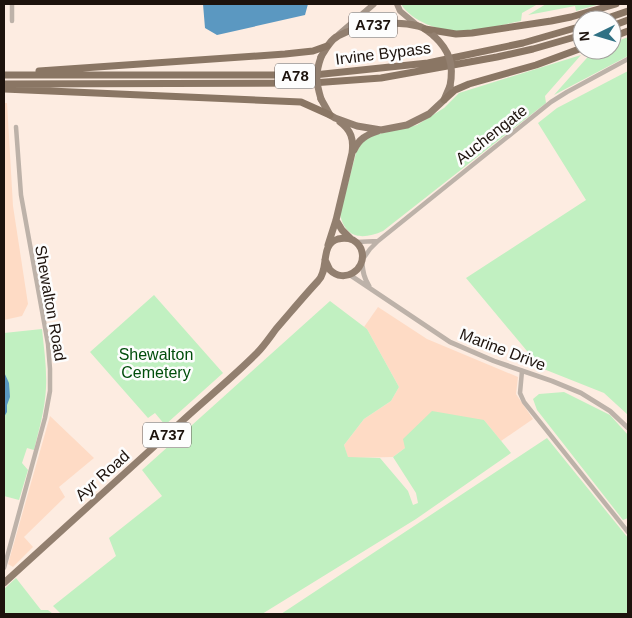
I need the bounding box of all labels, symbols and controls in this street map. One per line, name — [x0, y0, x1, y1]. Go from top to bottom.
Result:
north arrow — [572, 10, 622, 60]
road number: A737 — [349, 12, 397, 38]
text: N — [576, 30, 592, 42]
street label: Irvine Bypass — [334, 39, 432, 68]
road number: A78 — [275, 64, 315, 88]
street label: Auchengate — [452, 101, 530, 167]
street label: Shewalton Road — [32, 244, 69, 362]
street label: Marine Drive — [457, 325, 548, 374]
park label: Shewalton Cemetery — [119, 346, 193, 381]
road number: A737 — [143, 422, 191, 448]
street label: Ayr Road — [72, 447, 133, 504]

